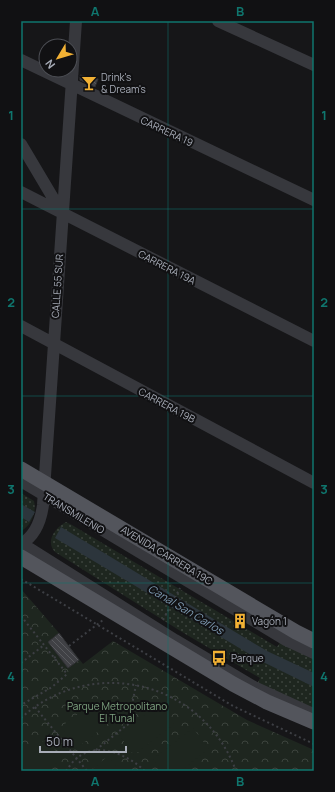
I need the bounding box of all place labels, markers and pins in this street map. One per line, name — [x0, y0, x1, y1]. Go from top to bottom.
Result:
place label: Drink's & Dream's — [101, 70, 146, 96]
bar icon: Drink's & Dream's — [80, 74, 98, 92]
building icon: Vagón 1 — [231, 612, 249, 630]
place label: Vagón 1 — [252, 614, 287, 628]
bus stop icon: Parque — [210, 649, 228, 667]
place label: Parque — [231, 651, 264, 665]

